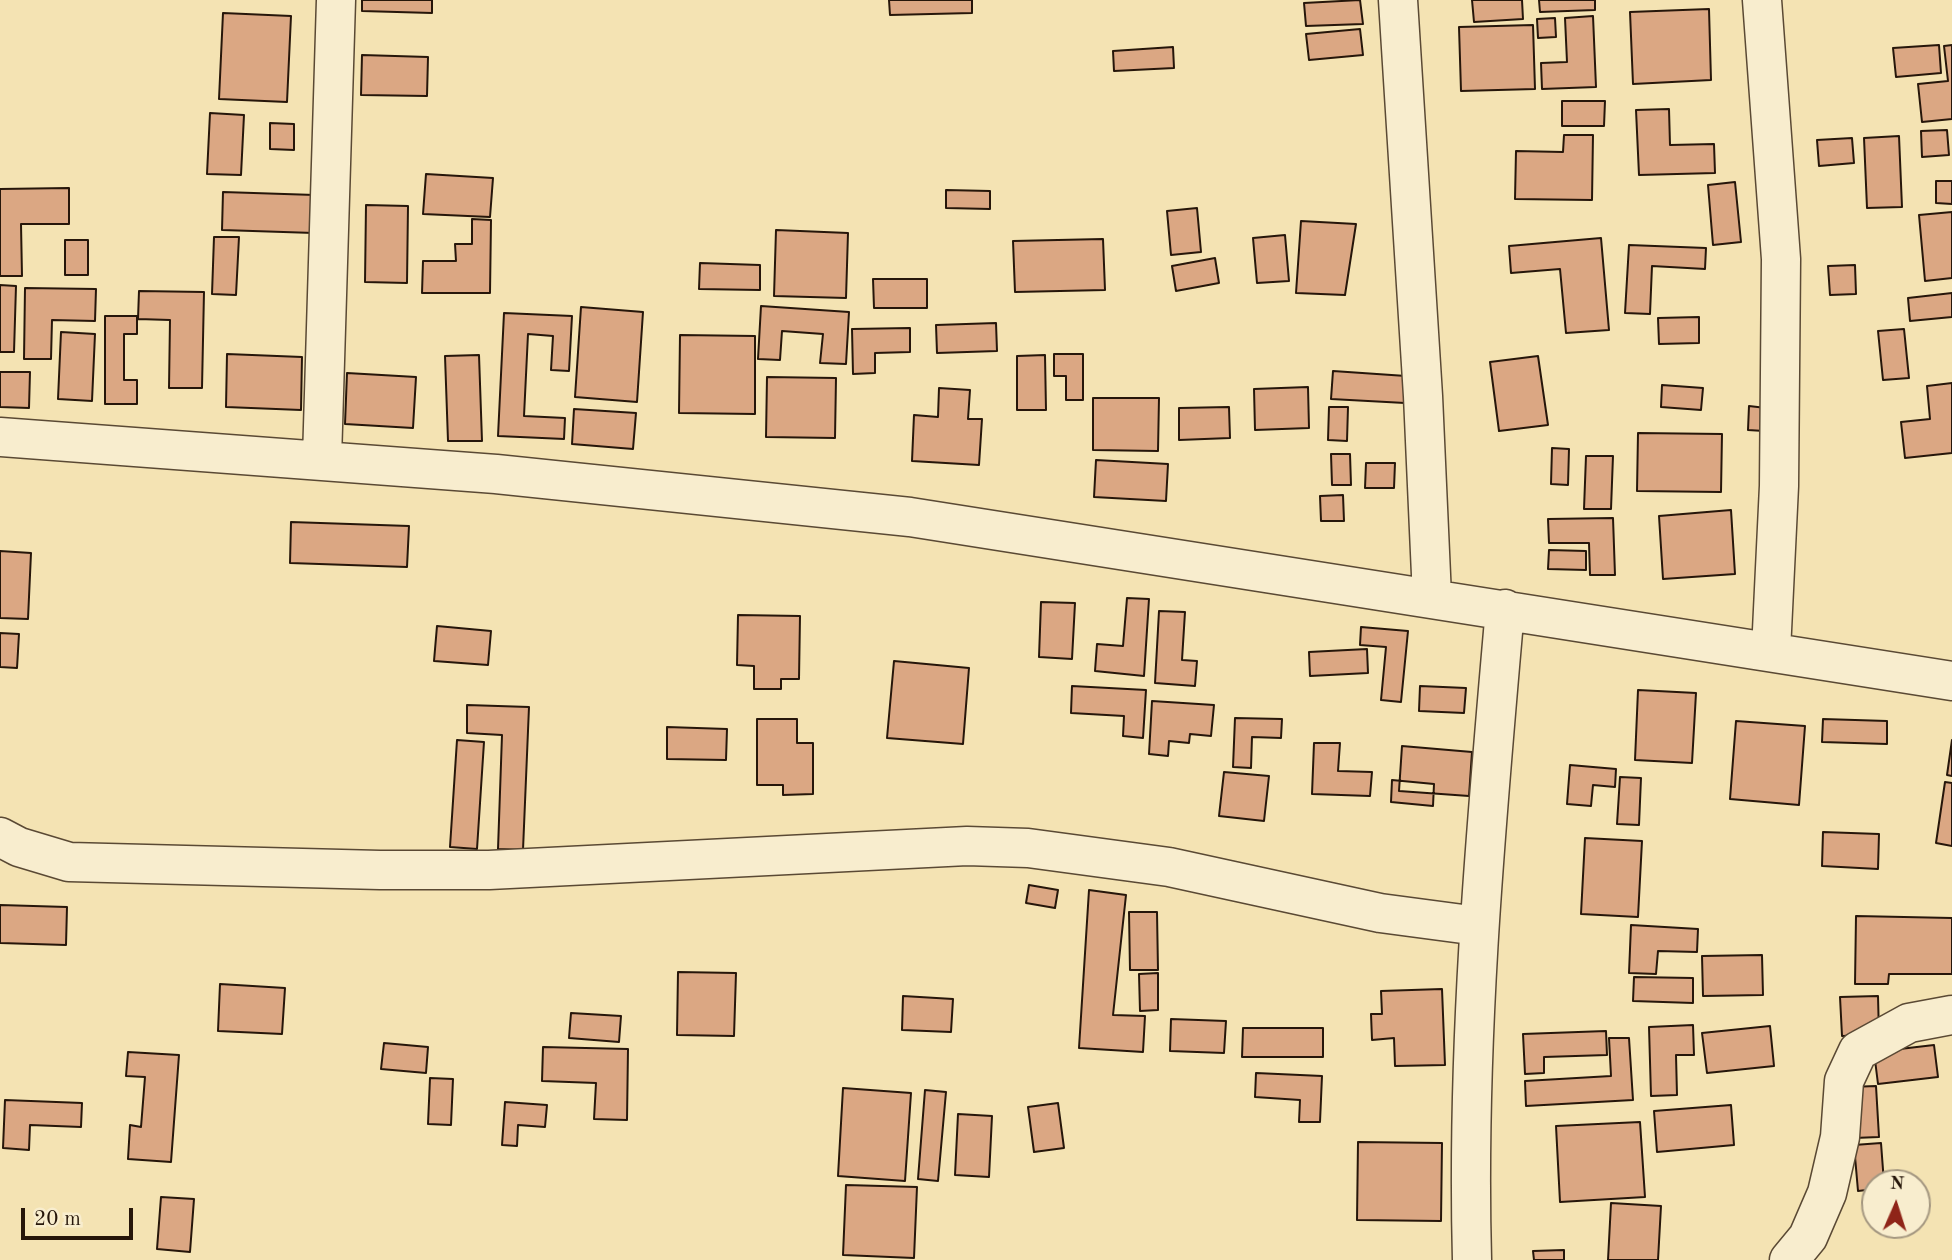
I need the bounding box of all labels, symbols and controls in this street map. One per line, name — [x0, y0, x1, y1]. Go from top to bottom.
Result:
north arrow — [1861, 1169, 1931, 1239]
text: N — [1889, 1175, 1905, 1194]
scale bar — [24, 1194, 136, 1238]
text: 20 m — [34, 1209, 81, 1230]

